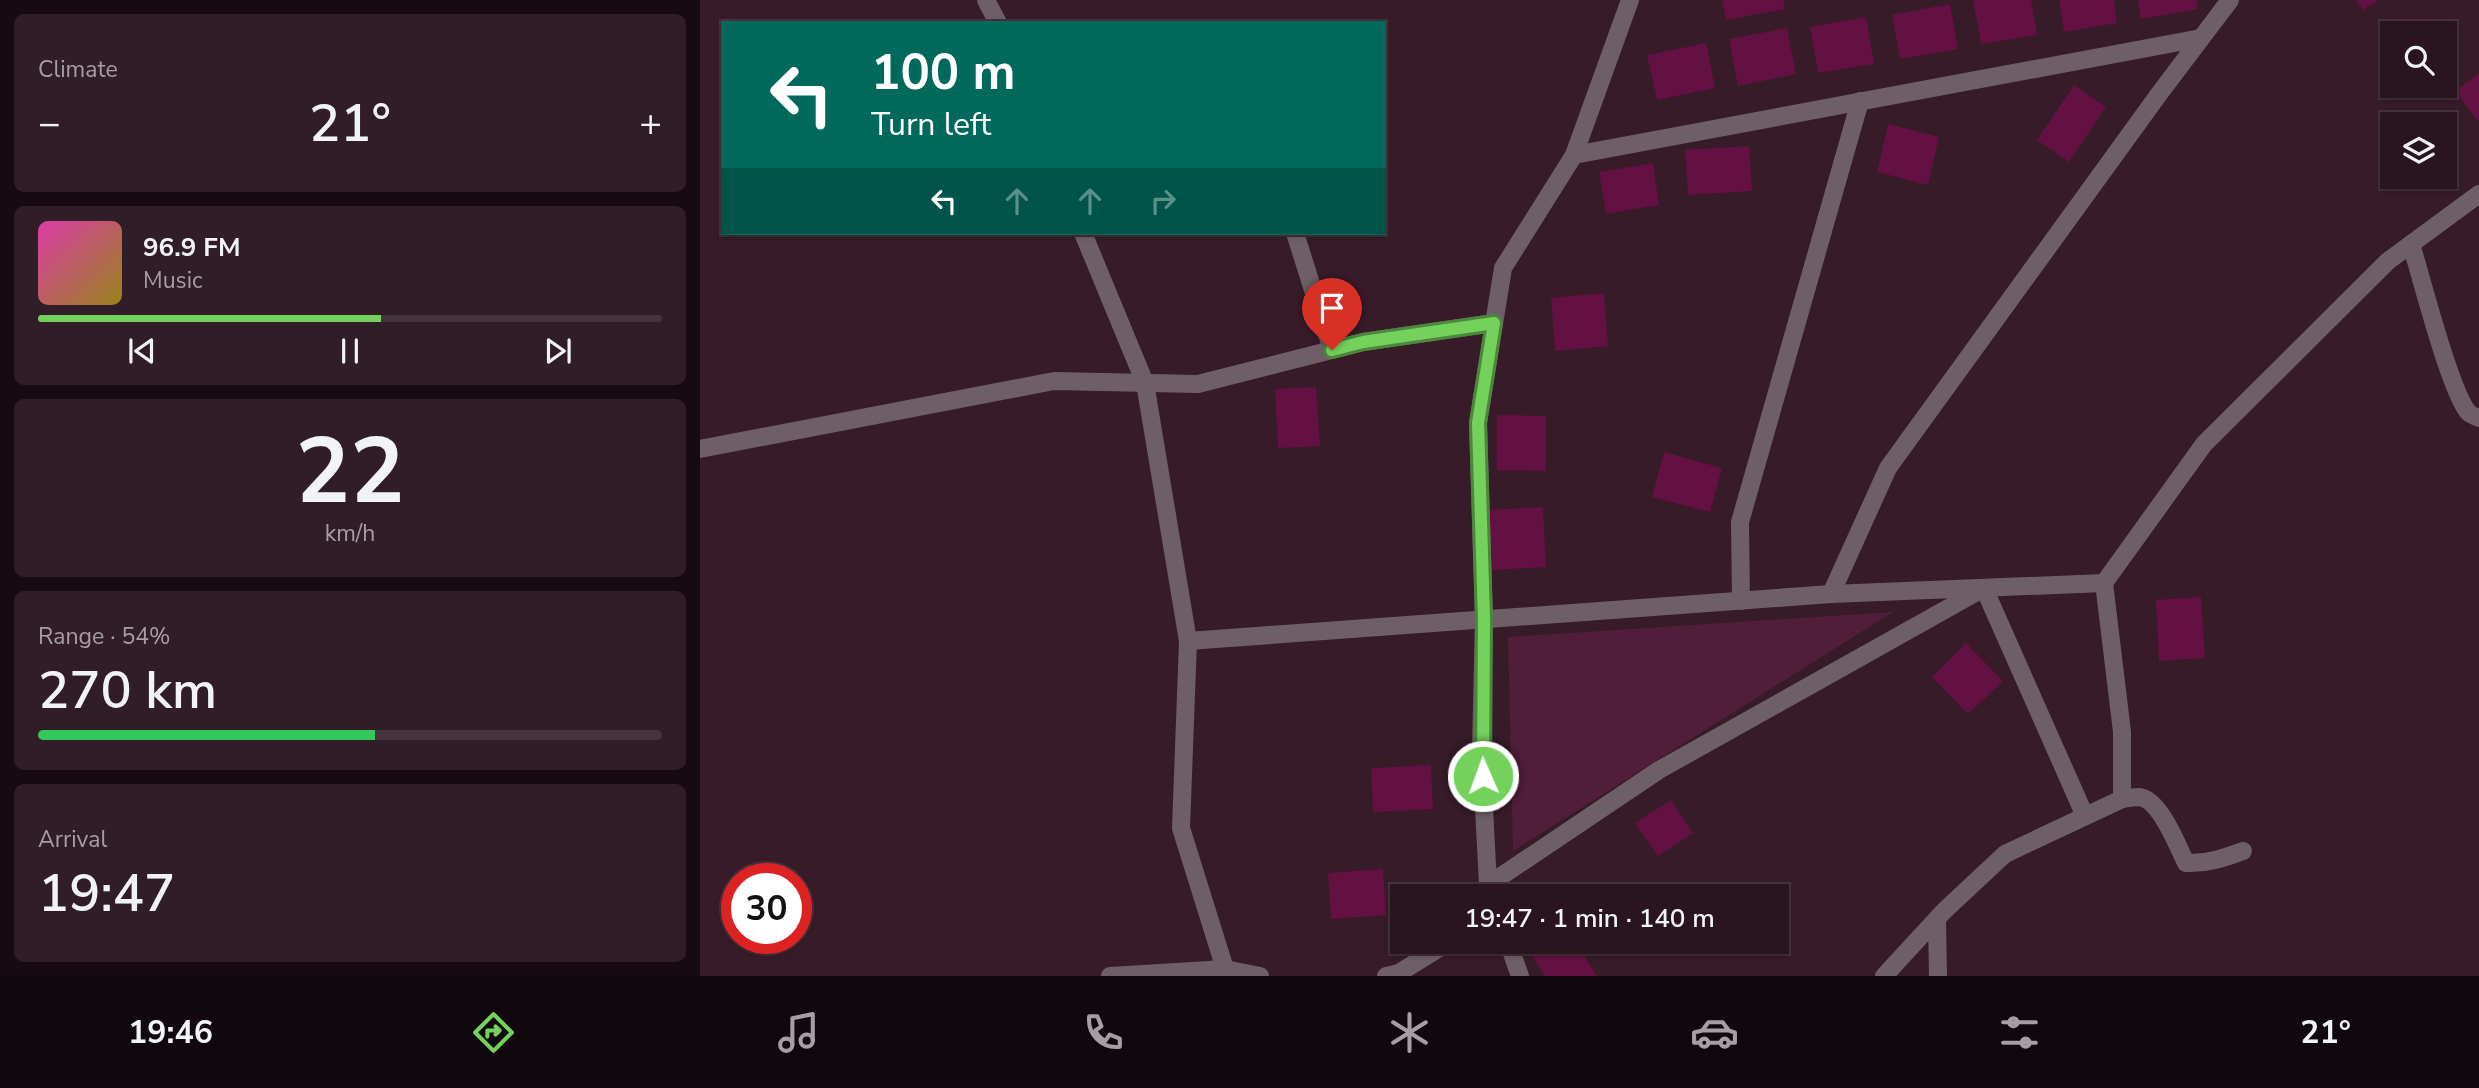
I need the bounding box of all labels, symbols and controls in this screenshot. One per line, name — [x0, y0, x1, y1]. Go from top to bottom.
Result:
map controls — [2380, 21, 2457, 189]
button: search — [2380, 21, 2457, 98]
text: 100 m — [871, 39, 1015, 106]
icon: left — [756, 49, 847, 140]
text: Climate — [38, 54, 118, 85]
text: 21° — [309, 88, 391, 159]
text: − — [38, 98, 61, 149]
text: + — [639, 98, 662, 149]
text: Turn left — [871, 103, 991, 146]
button: layers — [2380, 112, 2457, 189]
icon: left — [925, 182, 963, 220]
icon: ahead — [998, 182, 1036, 220]
icon: ahead — [1071, 182, 1109, 220]
icon: right — [1144, 182, 1182, 220]
text: 96.9 FM — [143, 230, 240, 265]
text: Music — [143, 265, 203, 296]
pin — [1302, 278, 1362, 350]
icon: arrive — [1313, 289, 1351, 327]
icon: previous — [123, 332, 161, 370]
icon: pause — [331, 332, 369, 370]
icon: next — [539, 332, 577, 370]
text: 22 — [295, 410, 405, 534]
text: km/h — [325, 518, 375, 549]
text: Range · 54% — [38, 621, 170, 652]
text: 270 km — [38, 655, 217, 726]
position arrow — [1446, 739, 1520, 813]
text: Arrival — [38, 824, 107, 855]
text: 19:47 — [38, 858, 175, 929]
speed limit sign: 30 — [721, 863, 812, 954]
text: 19:47 · 1 min · 140 m — [1464, 901, 1715, 936]
icon: directions — [469, 1008, 518, 1057]
icon: music — [774, 1008, 823, 1057]
icon: phone — [1079, 1008, 1128, 1057]
icon: climate — [1385, 1008, 1434, 1057]
icon: car — [1690, 1008, 1739, 1057]
icon: filters — [1995, 1008, 2044, 1057]
text: 19:46 — [128, 1011, 213, 1054]
text: 21° — [2300, 1011, 2351, 1054]

